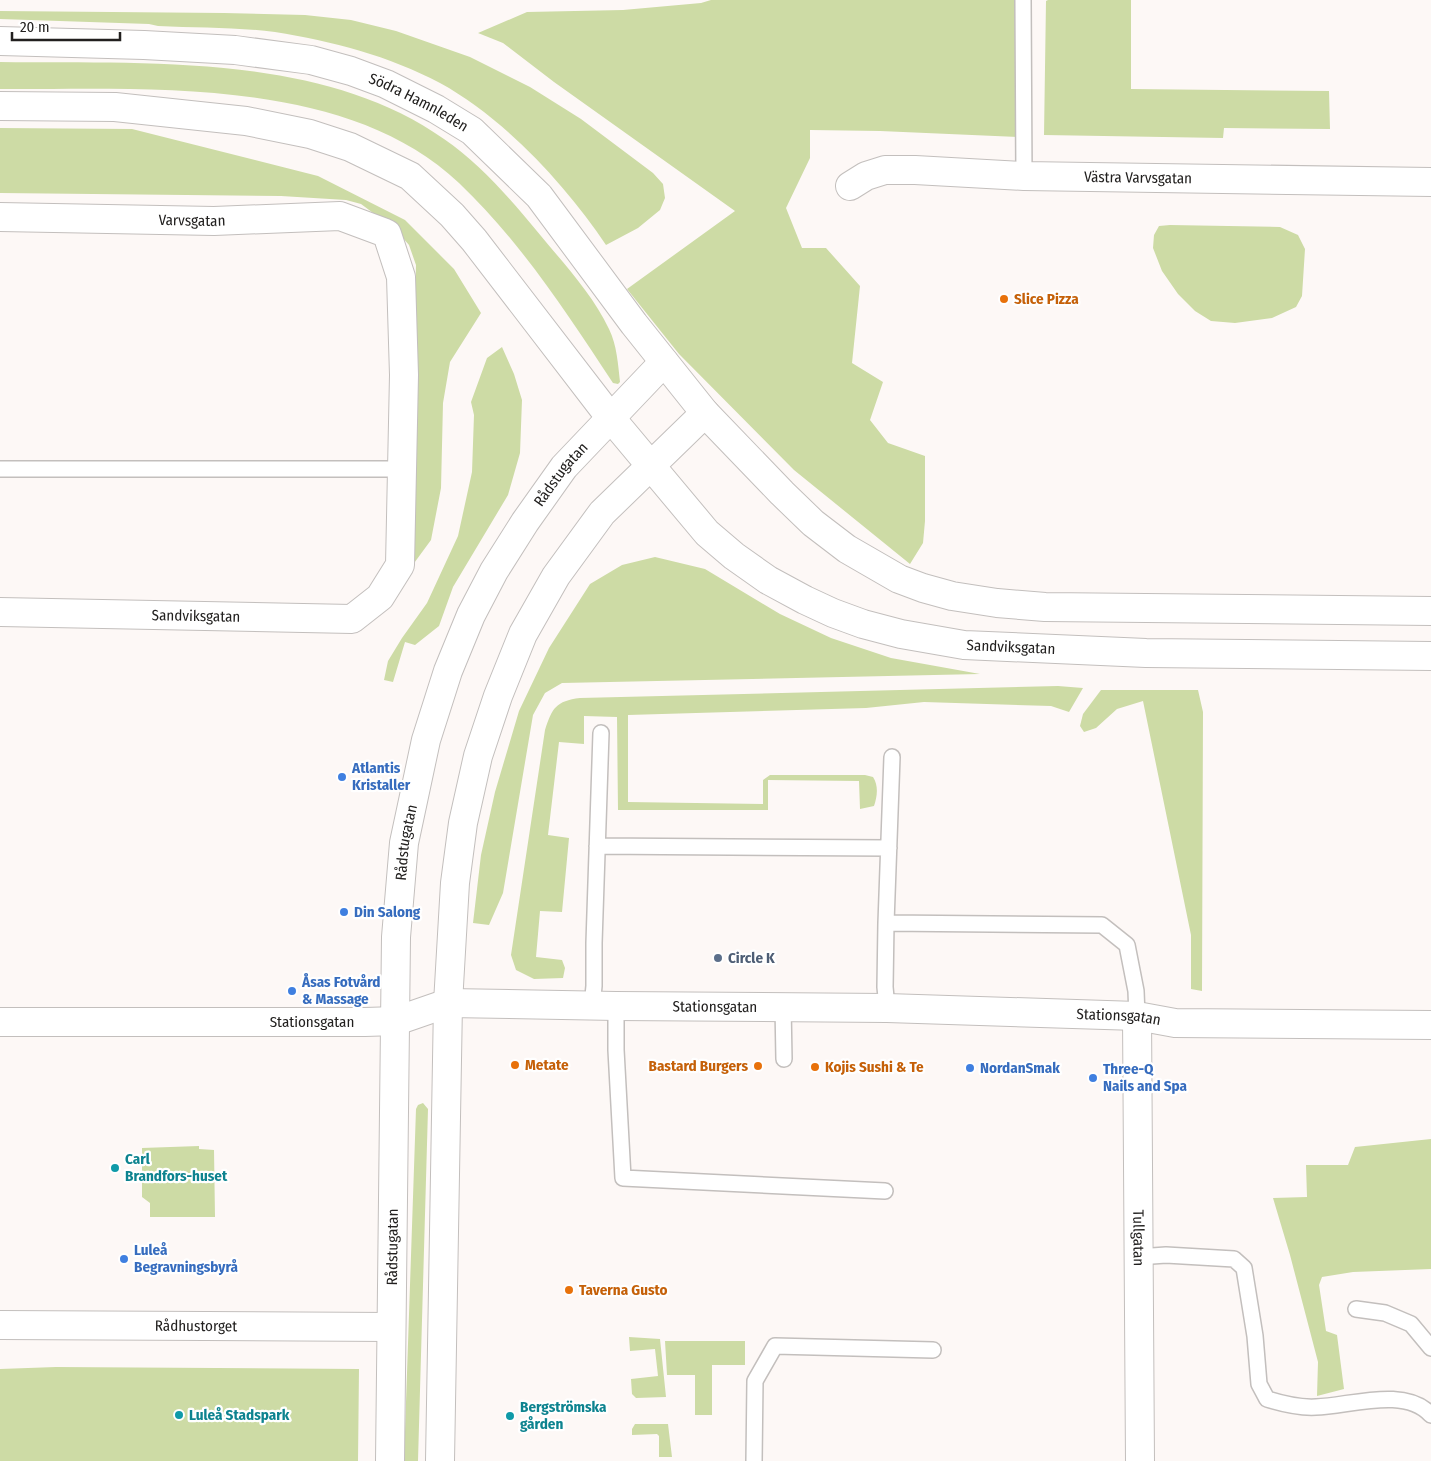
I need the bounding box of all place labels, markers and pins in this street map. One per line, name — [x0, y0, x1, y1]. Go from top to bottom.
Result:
place label: Slice Pizza — [1014, 290, 1079, 308]
marker: Slice Pizza — [998, 293, 1010, 305]
place label: Atlantis Kristaller — [351, 759, 411, 794]
marker: Atlantis Kristaller — [336, 771, 348, 783]
place label: Din Salong — [354, 903, 421, 921]
marker: Din Salong — [338, 906, 350, 918]
place label: Circle K — [728, 949, 775, 967]
marker: Circle K — [712, 952, 724, 964]
place label: Åsas Fotvård & Massage — [301, 973, 381, 1008]
marker: Åsas Fotvård & Massage — [286, 985, 298, 997]
place label: Metate — [525, 1056, 569, 1074]
place label: Bastard Burgers — [649, 1057, 748, 1075]
place label: Kojis Sushi & Te — [825, 1058, 924, 1076]
marker: Metate — [509, 1059, 521, 1071]
place label: NordanSmak — [980, 1059, 1060, 1077]
marker: Bastard Burgers — [752, 1060, 764, 1072]
place label: Three-Q Nails and Spa — [1103, 1060, 1188, 1095]
marker: Kojis Sushi & Te — [809, 1061, 821, 1073]
marker: NordanSmak — [964, 1062, 976, 1074]
marker: Three-Q Nails and Spa — [1087, 1072, 1099, 1084]
place label: Carl Brandfors-huset — [125, 1150, 228, 1185]
marker: Carl Brandfors-huset — [109, 1162, 121, 1174]
place label: Luleå Begravningsbyrå — [134, 1241, 238, 1276]
marker: Luleå Begravningsbyrå — [118, 1253, 130, 1265]
place label: Taverna Gusto — [579, 1281, 668, 1299]
marker: Taverna Gusto — [563, 1284, 575, 1296]
place label: Bergströmska gården — [520, 1398, 607, 1433]
place label: Luleå Stadspark — [189, 1406, 290, 1424]
marker: Luleå Stadspark — [173, 1409, 185, 1421]
marker: Bergströmska gården — [504, 1410, 516, 1422]

